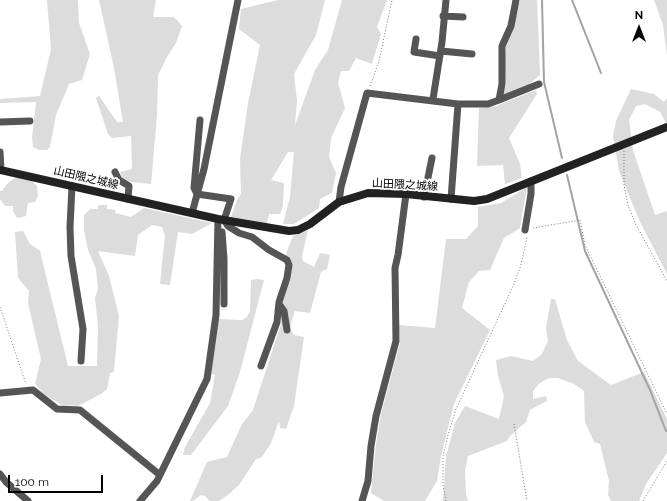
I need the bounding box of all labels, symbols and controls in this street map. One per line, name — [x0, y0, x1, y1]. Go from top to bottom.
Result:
north arrow — [619, 8, 659, 48]
text: N — [635, 9, 643, 22]
street label: 山田隈之城線 — [52, 164, 120, 192]
street label: 山田隈之城線 — [372, 177, 438, 193]
scale bar — [10, 467, 105, 493]
text: 100 m — [15, 475, 49, 489]

